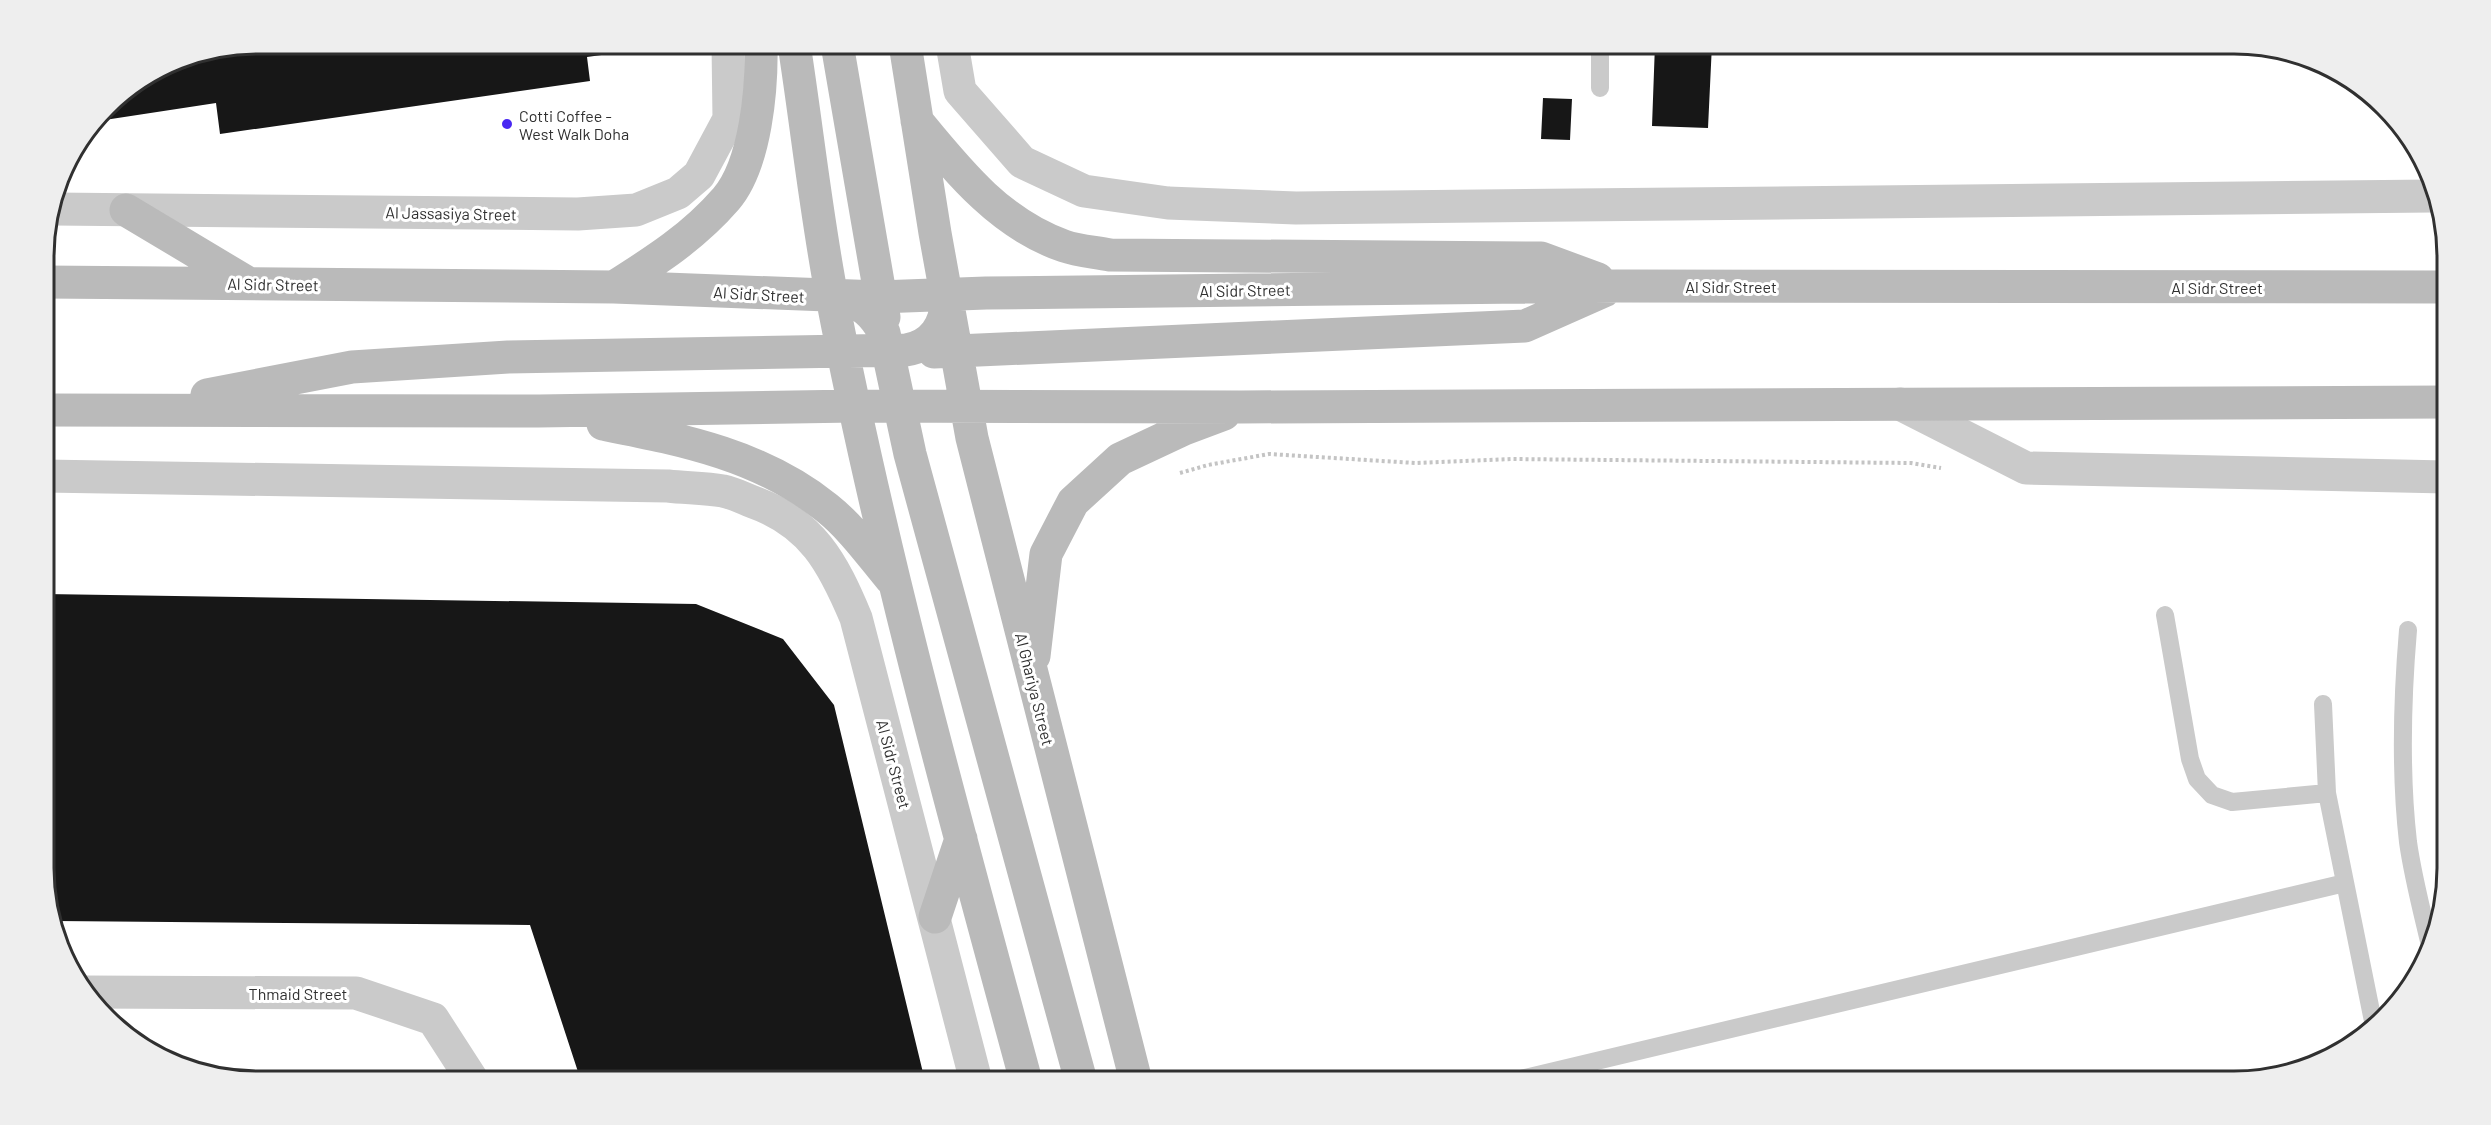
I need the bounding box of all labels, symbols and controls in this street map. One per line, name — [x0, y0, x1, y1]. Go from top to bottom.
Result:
place label: Cotti Coffee - West Walk Doha — [519, 106, 629, 143]
marker: Cotti Coffee - West Walk Doha — [500, 117, 514, 131]
street label: Al Jassasiya Street — [385, 202, 517, 224]
street label: Al Sidr Street — [227, 274, 319, 294]
street label: Al Sidr Street — [1685, 277, 1777, 296]
street label: Al Sidr Street — [2171, 278, 2263, 297]
street label: Al Sidr Street — [1199, 280, 1291, 300]
street label: Al Sidr Street — [713, 282, 805, 306]
street label: Al Ghariya Street — [1012, 631, 1058, 747]
street label: Al Sidr Street — [873, 717, 915, 811]
street label: Thmaid Street — [249, 984, 347, 1003]

